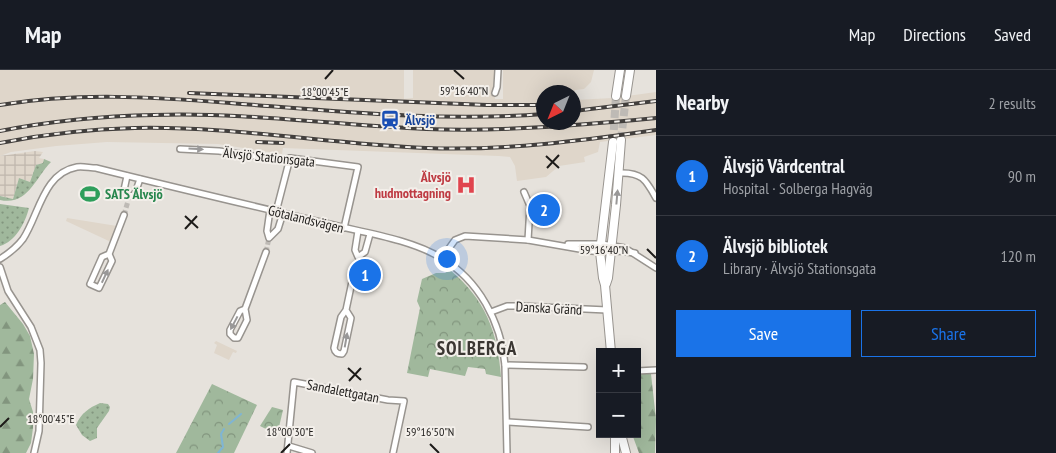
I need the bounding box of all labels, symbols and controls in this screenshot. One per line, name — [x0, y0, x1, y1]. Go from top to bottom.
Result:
text: Map — [25, 19, 62, 50]
text: Map — [849, 23, 875, 46]
text: Directions — [903, 23, 966, 46]
text: Saved — [994, 23, 1031, 46]
text: 59°16'40"N — [440, 83, 488, 98]
text: 18°00'45"E — [301, 84, 349, 99]
north arrow — [536, 85, 581, 130]
text: Nearby — [676, 89, 729, 116]
text: 2 results — [989, 93, 1036, 113]
station icon: Älvsjö — [379, 109, 401, 131]
place label: Älvsjö — [404, 111, 435, 129]
street label: Älvsjö Stationsgata — [222, 143, 316, 171]
one-way arrow — [189, 146, 205, 154]
text: Älvsjö Vårdcentral — [723, 154, 845, 178]
text: 1 — [688, 166, 696, 186]
text: 90 m — [1008, 166, 1036, 186]
place label: Älvsjö hudmottagning — [375, 168, 451, 202]
hospital icon: Älvsjö hudmottagning — [455, 174, 477, 196]
text: Hospital · Solberga Hagväg — [723, 178, 873, 198]
sports icon: SATS Älvsjö — [79, 183, 101, 205]
place label: SATS Älvsjö — [105, 185, 163, 203]
one-way arrow — [613, 189, 621, 205]
pin: 2 — [528, 191, 560, 229]
street label: Götalandsvägen — [266, 201, 346, 237]
text: Älvsjö bibliotek — [723, 234, 828, 258]
text: 59°16'40"N — [580, 242, 628, 257]
your location — [434, 246, 460, 272]
text: 2 — [688, 246, 696, 266]
text: 120 m — [1001, 246, 1036, 266]
pin: 1 — [349, 256, 381, 294]
text: Library · Älvsjö Stationsgata — [723, 258, 876, 278]
one-way arrow — [101, 269, 109, 283]
street label: Danska Gränd — [515, 297, 583, 319]
button: Save — [676, 310, 851, 357]
button: Share — [861, 310, 1036, 357]
one-way arrow — [230, 316, 238, 330]
one-way arrow — [343, 332, 351, 348]
district label: SOLBERGA — [437, 336, 517, 360]
map controls — [596, 348, 641, 438]
button: + — [596, 348, 641, 393]
street label: Sandalettgatan — [305, 375, 381, 407]
button: − — [596, 393, 641, 438]
text: 18°00'45"E — [27, 411, 75, 426]
text: 18°00'30"E — [266, 424, 314, 439]
text: 59°16'50"N — [406, 424, 454, 439]

